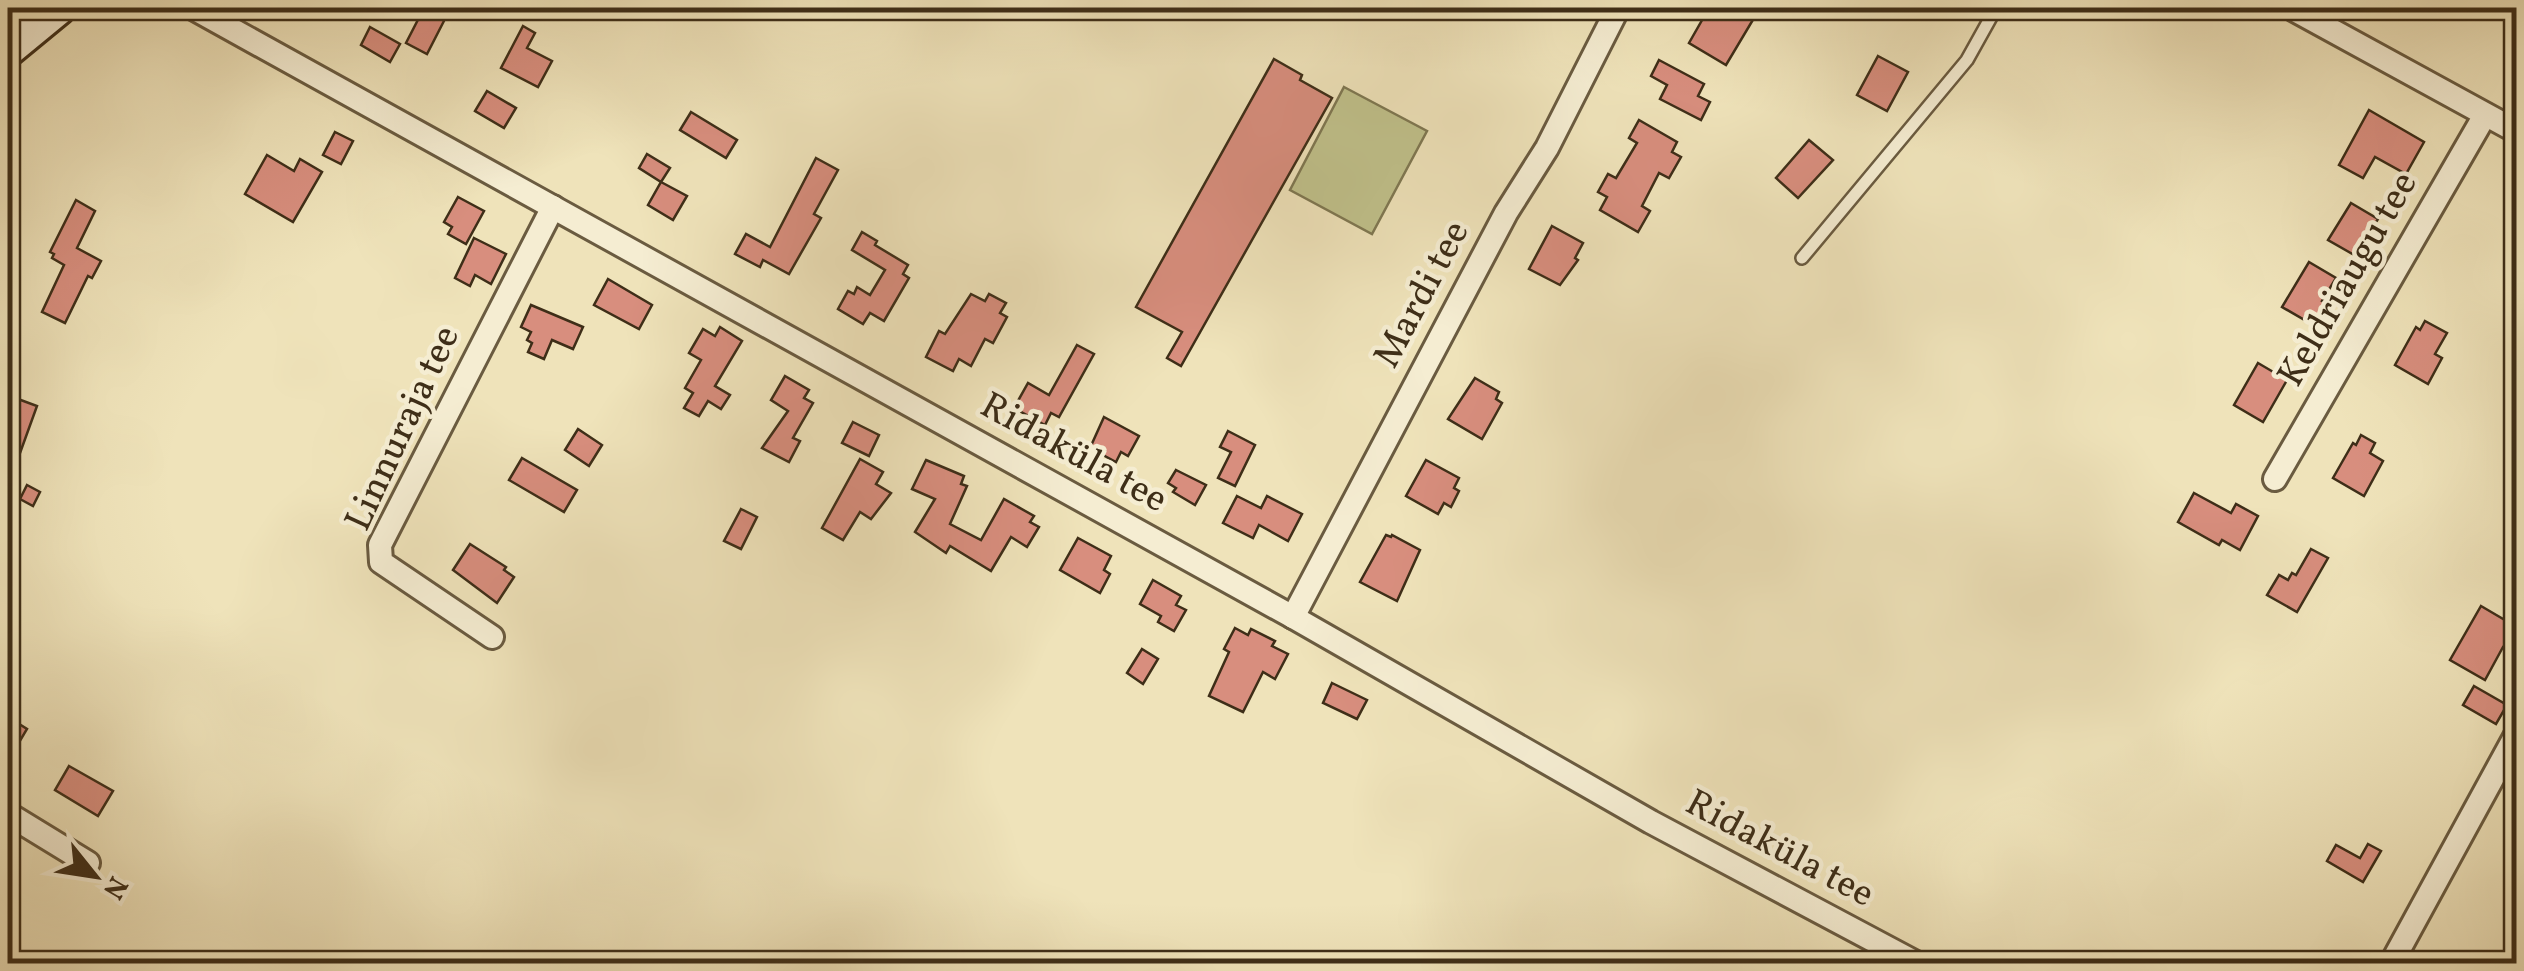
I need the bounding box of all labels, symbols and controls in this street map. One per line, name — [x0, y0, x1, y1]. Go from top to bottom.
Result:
street label: Keldriaugu tee — [2266, 163, 2432, 397]
street label: Mardi tee — [1362, 212, 1484, 378]
street label: Linnuraja tee — [333, 318, 475, 540]
street label: Ridaküla tee — [970, 381, 1176, 527]
street label: Ridaküla tee — [1675, 778, 1883, 922]
north arrow — [45, 826, 145, 926]
text: N — [93, 869, 136, 906]

